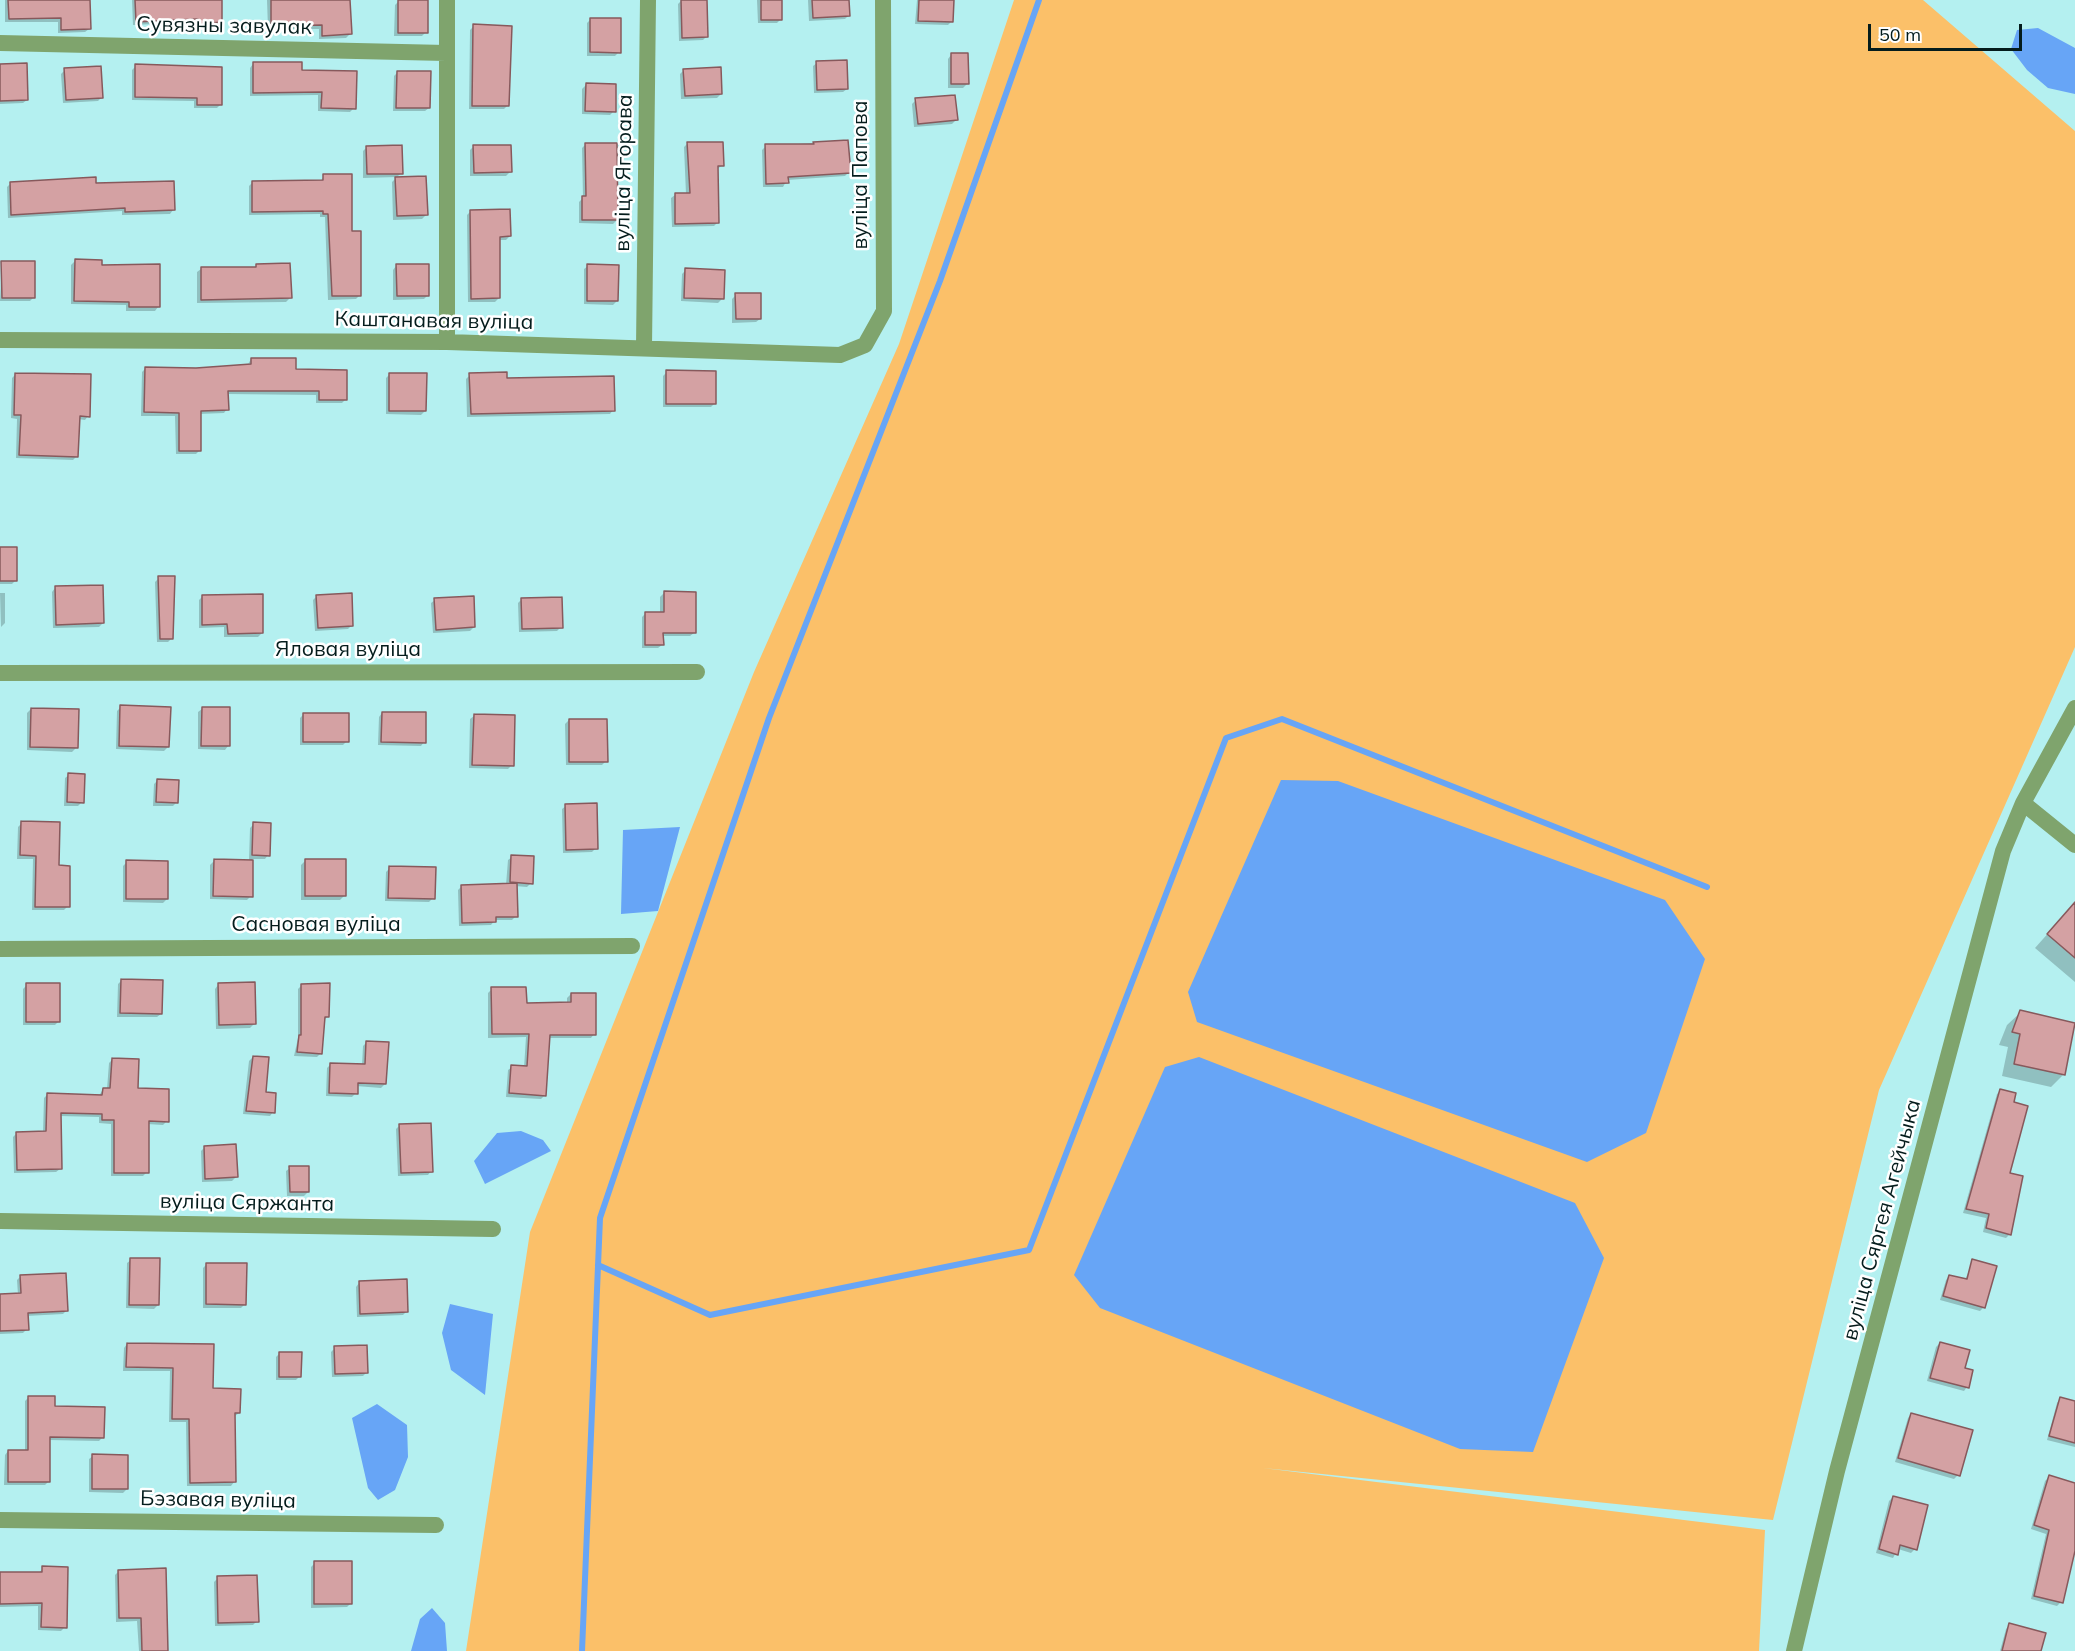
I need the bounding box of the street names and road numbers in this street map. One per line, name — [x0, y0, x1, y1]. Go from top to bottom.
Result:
street label: Сувязны завулак — [136, 12, 312, 40]
street label: вуліца Ягорава — [610, 94, 638, 252]
street label: вуліца Папова — [848, 100, 874, 250]
street label: Каштанавая вуліца — [334, 307, 534, 335]
street label: Яловая вуліца — [275, 637, 421, 663]
street label: Сасновая вуліца — [231, 912, 401, 938]
street label: вуліца Сяргея Агейчыка — [1838, 1097, 1926, 1343]
street label: вуліца Сяржанта — [160, 1189, 334, 1217]
street label: Бэзавая вуліца — [140, 1486, 296, 1514]

